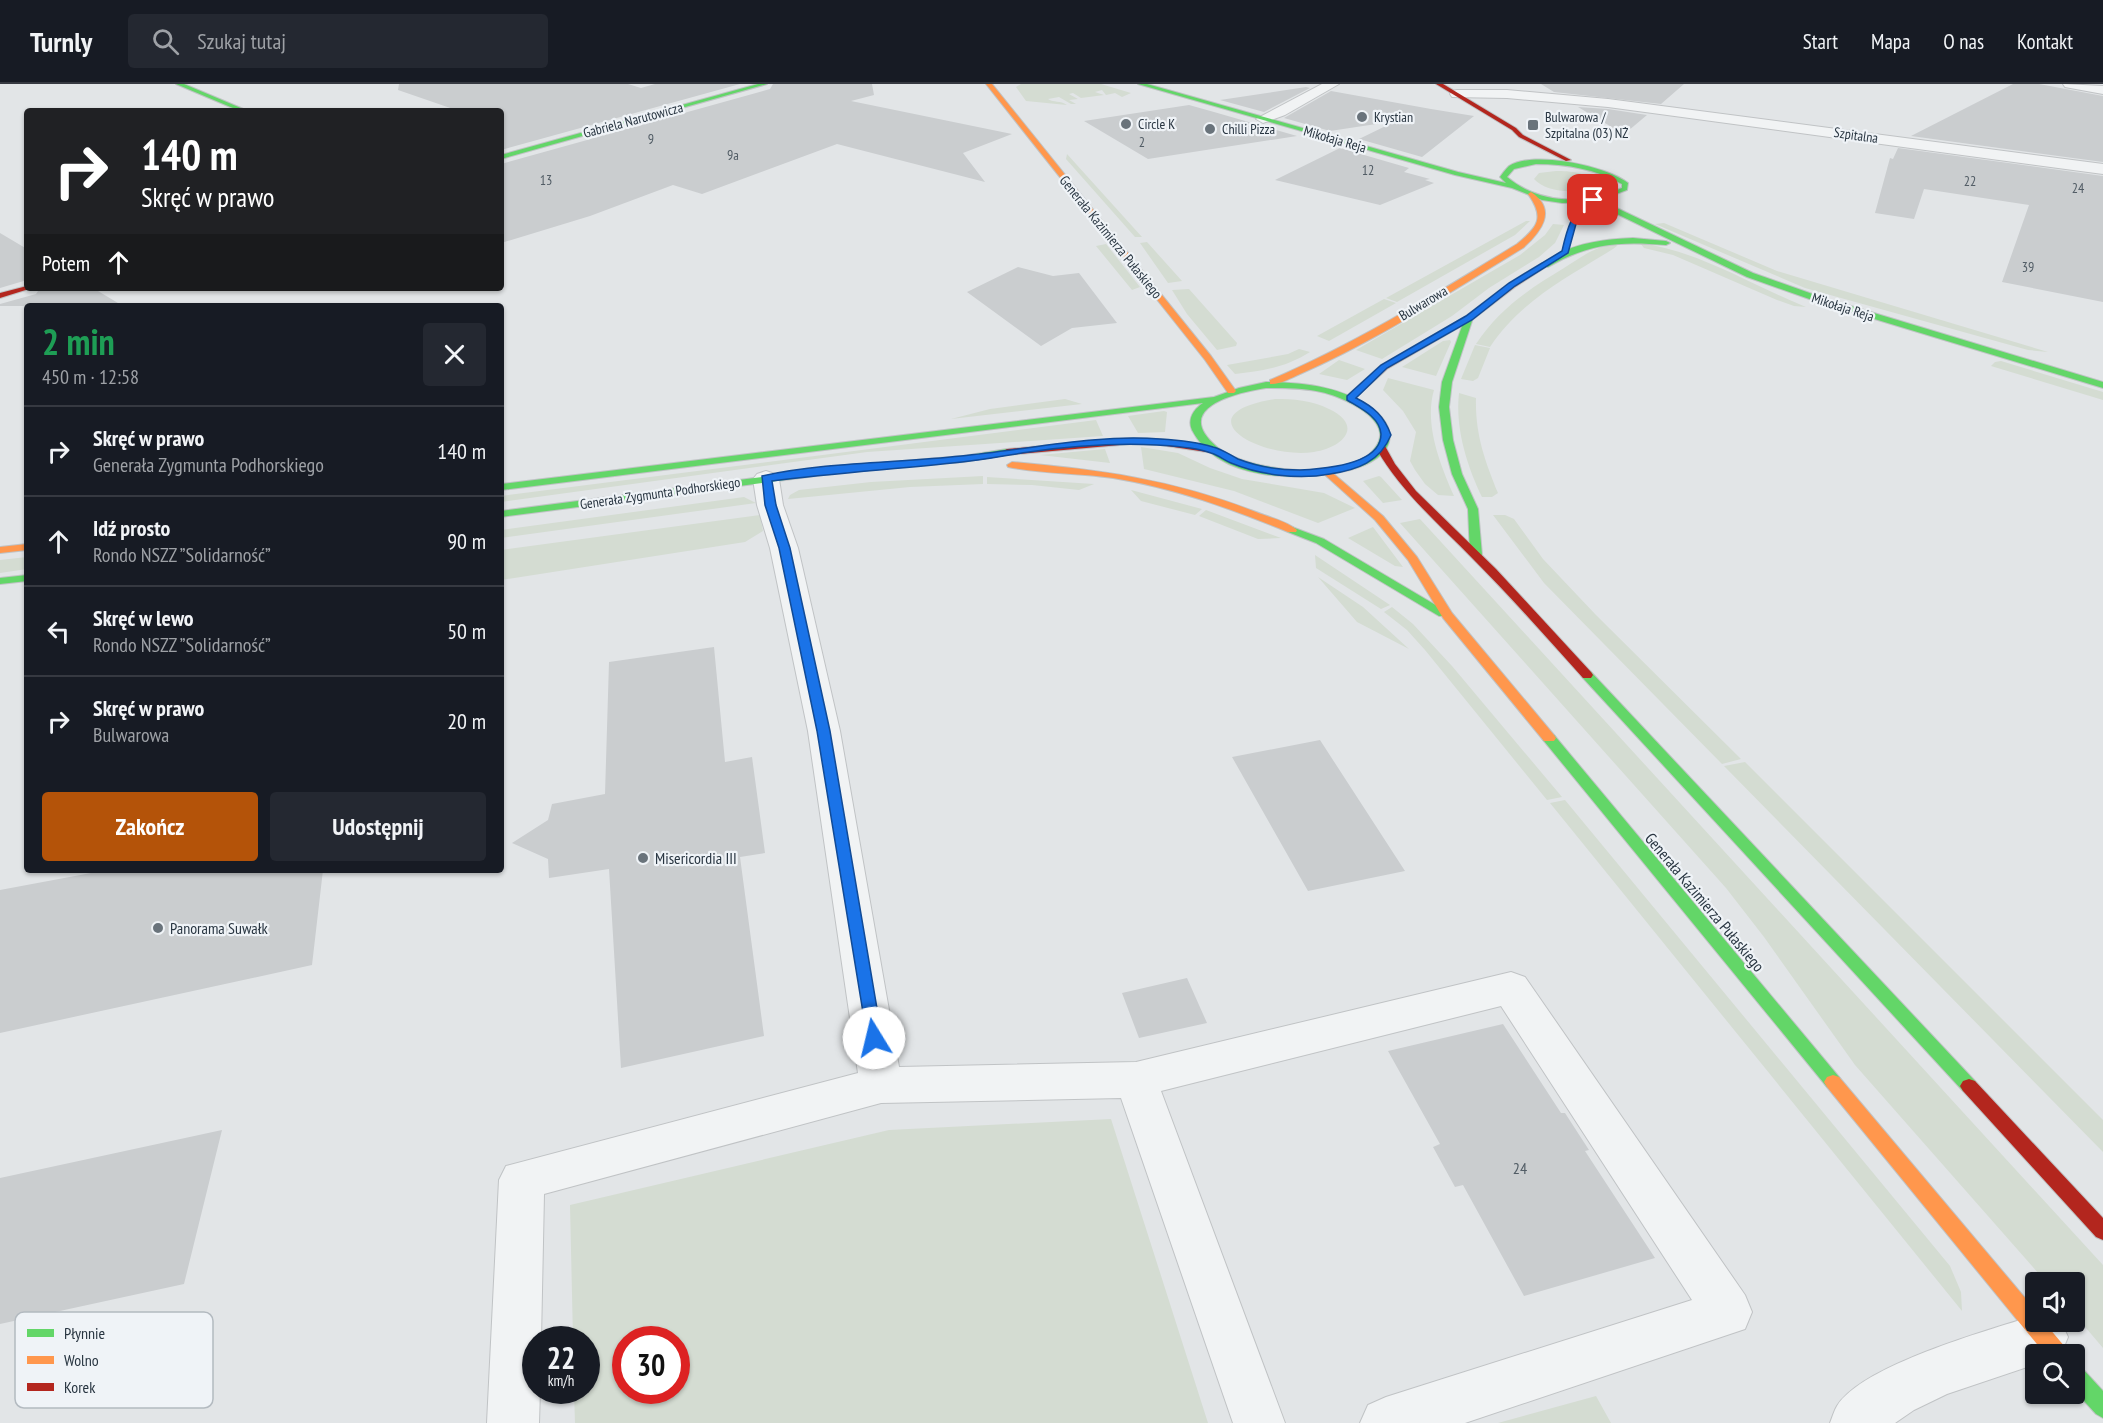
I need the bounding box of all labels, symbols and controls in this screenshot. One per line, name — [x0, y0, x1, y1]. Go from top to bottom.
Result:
search box — [128, 14, 548, 68]
text: Turnly — [30, 23, 92, 60]
icon: search — [149, 25, 182, 58]
text: Szukaj tutaj — [197, 27, 286, 55]
text: Start — [1803, 28, 1838, 55]
text: Mapa — [1871, 28, 1910, 55]
text: O nas — [1943, 28, 1984, 55]
text: Kontakt — [2017, 28, 2073, 55]
street label: Gabriela Narutowicza — [581, 98, 685, 142]
place label: Krystian — [1374, 108, 1413, 126]
place label: Bulwarowa / Szpitalna (03) NŻ — [1545, 108, 1628, 142]
marker: Krystian — [1355, 110, 1369, 124]
place label: Circle K — [1138, 115, 1175, 133]
marker: Circle K — [1119, 117, 1133, 131]
marker: Bulwarowa / Szpitalna (03) NŻ — [1526, 118, 1540, 132]
place label: Chilli Pizza — [1222, 120, 1275, 138]
street label: Mikołaja Reja — [1302, 121, 1368, 157]
marker: Chilli Pizza — [1203, 122, 1217, 136]
street label: Szpitalna — [1833, 123, 1879, 147]
text: 140 m — [141, 127, 238, 182]
house number: 9 — [648, 130, 654, 148]
icon: right — [42, 132, 120, 210]
house number: 2 — [1139, 133, 1145, 151]
house number: 9a — [727, 146, 739, 164]
house number: 12 — [1362, 161, 1374, 179]
house number: 13 — [540, 171, 552, 189]
street label: Generała Kazimierza Pułaskiego — [1056, 172, 1166, 302]
house number: 22 — [1964, 172, 1976, 190]
pin — [1567, 174, 1618, 225]
house number: 24 — [2072, 179, 2085, 197]
text: Skręć w prawo — [141, 180, 275, 214]
icon: arrive — [1576, 183, 1609, 216]
icon: ahead — [102, 246, 135, 279]
text: Potem — [42, 249, 90, 277]
house number: 39 — [2022, 258, 2034, 276]
street label: Bulwarowa — [1395, 282, 1451, 324]
street label: Mikołaja Reja — [1810, 289, 1876, 325]
text: 2 min — [42, 318, 115, 365]
button: close — [423, 323, 486, 386]
text: 450 m · 12:58 — [42, 364, 139, 390]
text: Skręć w prawo — [93, 424, 204, 452]
icon: right — [42, 435, 75, 468]
text: 140 m — [437, 437, 486, 465]
text: Generała Zygmunta Podhorskiego — [93, 452, 324, 478]
street label: Generała Zygmunta Podhorskiego — [579, 473, 741, 513]
text: Idź prosto — [93, 514, 170, 542]
icon: ahead — [42, 525, 75, 558]
text: 90 m — [447, 527, 486, 555]
text: Rondo NSZZ ”Solidarność” — [93, 542, 271, 568]
text: Skręć w lewo — [93, 604, 194, 632]
icon: left — [42, 615, 75, 648]
text: 50 m — [447, 617, 486, 645]
text: Rondo NSZZ ”Solidarność” — [93, 632, 271, 658]
text: Skręć w prawo — [93, 694, 204, 722]
icon: right — [42, 705, 75, 738]
text: 20 m — [447, 707, 486, 735]
text: Bulwarowa — [93, 722, 169, 748]
button: Zakończ — [42, 792, 258, 861]
button: Udostępnij — [270, 792, 486, 861]
street label: Generała Kazimierza Pułaskiego — [1641, 828, 1769, 976]
place label: Misericordia III — [655, 848, 737, 868]
marker: Misericordia III — [636, 851, 650, 865]
place label: Panorama Suwałk — [170, 918, 268, 938]
marker: Panorama Suwałk — [151, 921, 165, 935]
position arrow — [842, 1006, 906, 1070]
house number: 24 — [1513, 1158, 1527, 1178]
map controls — [2025, 1272, 2085, 1404]
button: sound — [2025, 1272, 2085, 1332]
legend — [15, 1312, 213, 1408]
text: Płynnie — [64, 1323, 105, 1343]
speed limit sign: 30 — [612, 1326, 690, 1404]
text: 22 — [547, 1338, 575, 1377]
button: search — [2025, 1344, 2085, 1404]
text: Wolno — [64, 1350, 99, 1370]
text: km/h — [548, 1371, 574, 1390]
text: Korek — [64, 1377, 96, 1397]

